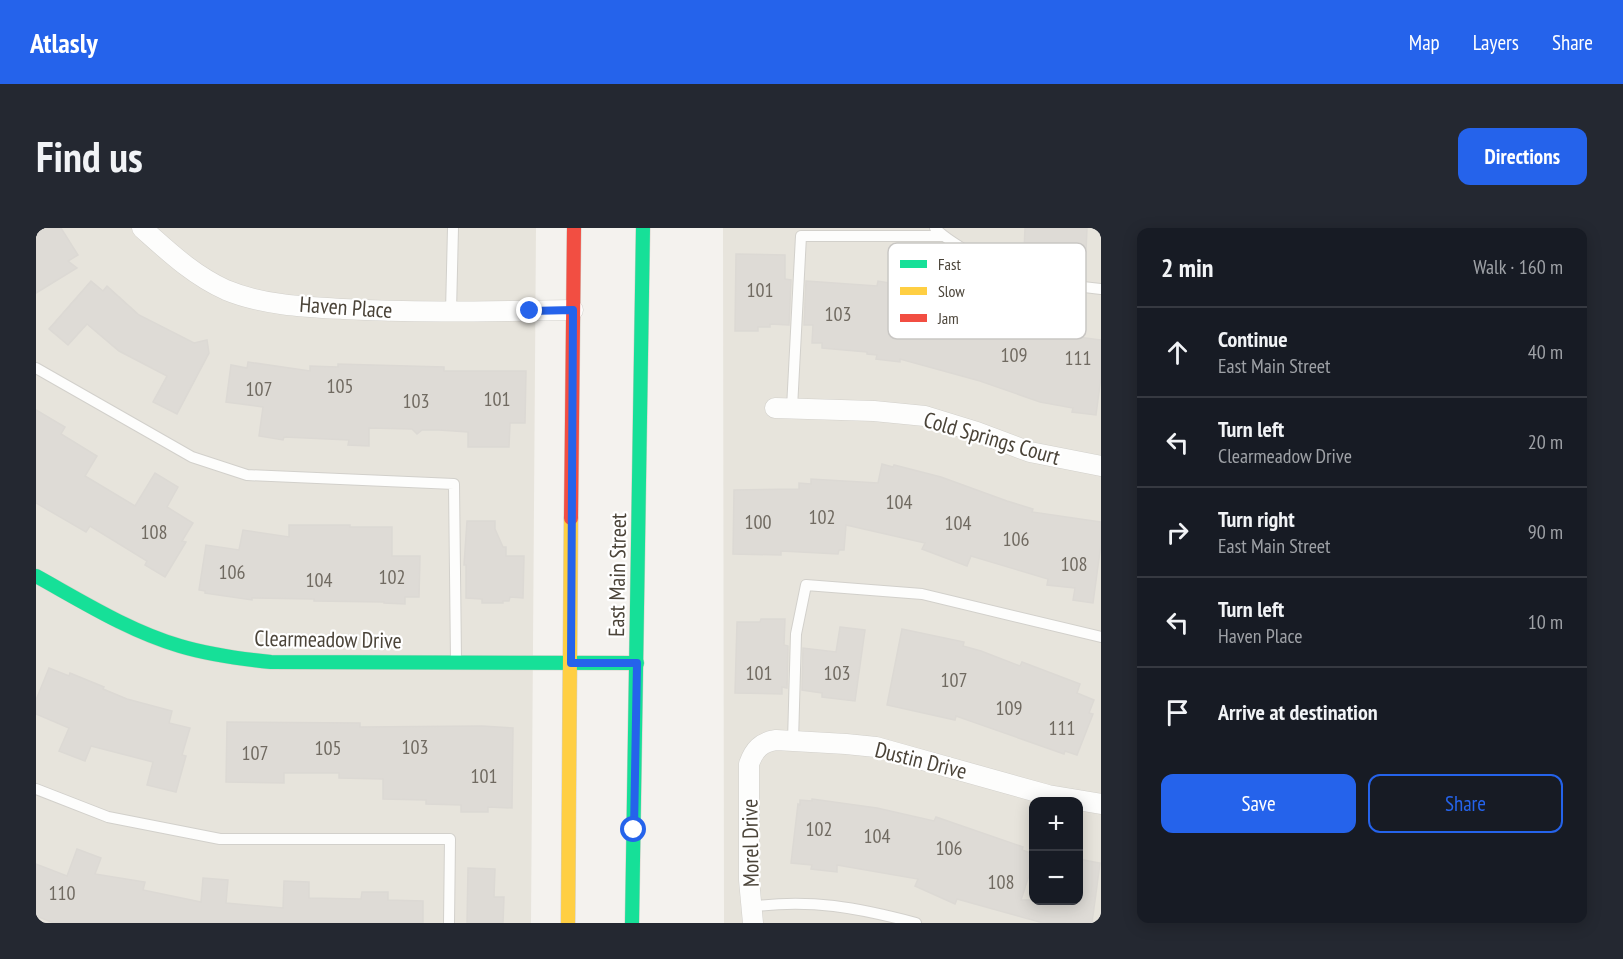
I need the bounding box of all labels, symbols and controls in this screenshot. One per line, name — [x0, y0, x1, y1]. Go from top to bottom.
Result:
text: Atlasly — [30, 24, 98, 61]
text: Map — [1409, 29, 1440, 56]
text: Layers — [1473, 29, 1519, 56]
text: Share — [1552, 29, 1593, 56]
button: Directions — [1458, 128, 1587, 185]
text: Find us — [36, 129, 143, 184]
legend — [888, 243, 1086, 339]
text: 2 min — [1161, 251, 1214, 284]
text: Fast — [938, 254, 961, 274]
text: Walk · 160 m — [1473, 254, 1563, 280]
house number: 101 — [747, 277, 774, 303]
text: Slow — [938, 281, 965, 301]
street label: Haven Place — [299, 290, 393, 324]
route end — [516, 297, 542, 323]
house number: 103 — [825, 301, 852, 327]
text: Jam — [937, 308, 959, 328]
text: Continue — [1218, 325, 1288, 353]
icon: ahead — [1161, 336, 1194, 369]
text: 40 m — [1528, 339, 1563, 365]
house number: 109 — [1001, 342, 1028, 368]
house number: 111 — [1065, 345, 1092, 371]
text: East Main Street — [1218, 353, 1331, 379]
house number: 105 — [327, 373, 354, 399]
house number: 107 — [246, 376, 273, 402]
house number: 101 — [484, 386, 511, 412]
house number: 103 — [403, 388, 430, 414]
street label: Cold Springs Court — [921, 405, 1063, 471]
text: Turn left — [1218, 415, 1284, 443]
icon: left — [1161, 426, 1194, 459]
text: 20 m — [1528, 429, 1563, 455]
text: Clearmeadow Drive — [1218, 443, 1352, 469]
house number: 104 — [886, 489, 913, 515]
house number: 102 — [809, 504, 836, 530]
text: Turn right — [1218, 505, 1295, 533]
house number: 100 — [745, 509, 772, 535]
house number: 104 — [945, 510, 972, 536]
street label: East Main Street — [602, 513, 632, 637]
icon: right — [1161, 516, 1194, 549]
house number: 108 — [141, 519, 168, 545]
text: 90 m — [1528, 519, 1563, 545]
house number: 106 — [1003, 526, 1030, 552]
text: East Main Street — [1218, 533, 1331, 559]
house number: 108 — [1061, 551, 1088, 577]
house number: 106 — [219, 559, 246, 585]
house number: 102 — [379, 564, 406, 590]
house number: 104 — [306, 567, 333, 593]
text: Turn left — [1218, 595, 1284, 623]
icon: left — [1161, 606, 1194, 639]
text: 10 m — [1528, 609, 1563, 635]
text: Haven Place — [1218, 623, 1302, 649]
street label: Clearmeadow Drive — [254, 624, 402, 654]
house number: 101 — [746, 660, 773, 686]
house number: 103 — [824, 660, 851, 686]
house number: 107 — [941, 667, 968, 693]
house number: 109 — [996, 695, 1023, 721]
icon: arrive — [1161, 696, 1194, 729]
text: Arrive at destination — [1218, 698, 1378, 726]
house number: 111 — [1049, 715, 1076, 741]
house number: 103 — [402, 734, 429, 760]
house number: 105 — [315, 735, 342, 761]
street label: Dustin Drive — [872, 735, 970, 785]
house number: 107 — [242, 740, 269, 766]
house number: 101 — [471, 763, 498, 789]
button: Save — [1161, 774, 1356, 833]
button: Share — [1368, 774, 1563, 833]
map controls — [1029, 797, 1083, 905]
button: + — [1029, 797, 1083, 851]
street label: Morel Drive — [735, 799, 765, 887]
route start — [620, 816, 646, 842]
house number: 102 — [806, 816, 833, 842]
house number: 104 — [864, 823, 891, 849]
house number: 106 — [936, 835, 963, 861]
button: − — [1029, 851, 1083, 905]
house number: 108 — [988, 869, 1015, 895]
house number: 110 — [49, 880, 76, 906]

